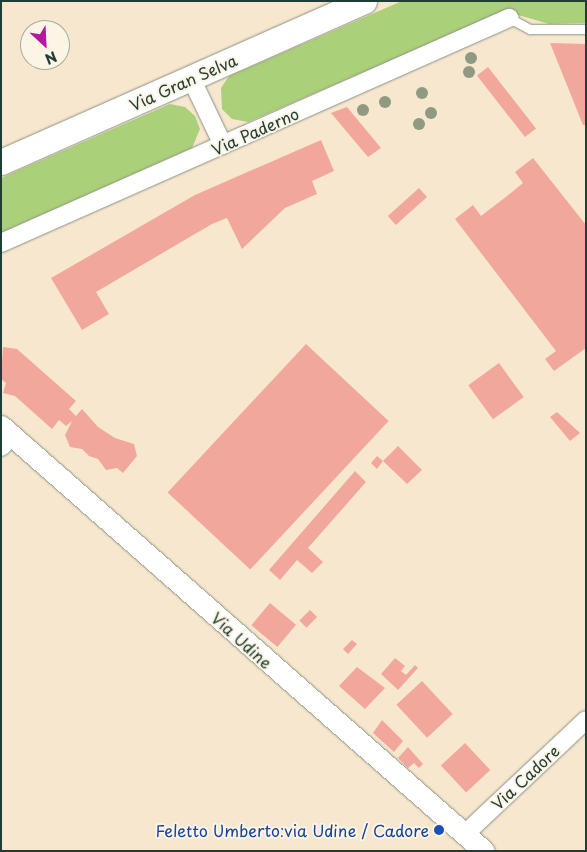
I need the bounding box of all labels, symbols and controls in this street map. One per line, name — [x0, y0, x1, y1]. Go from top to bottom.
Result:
north arrow — [20, 20, 70, 70]
text: N — [42, 46, 61, 70]
street label: Via Gran Selva — [126, 50, 240, 114]
street label: Via Paderno — [209, 103, 301, 159]
street label: Via Udine — [208, 608, 276, 672]
street label: Via Cadore — [487, 740, 563, 814]
place label: Feletto Umberto:via Udine / Cadore — [155, 820, 429, 840]
marker: Feletto Umberto:via Udine / Cadore — [433, 824, 445, 836]

